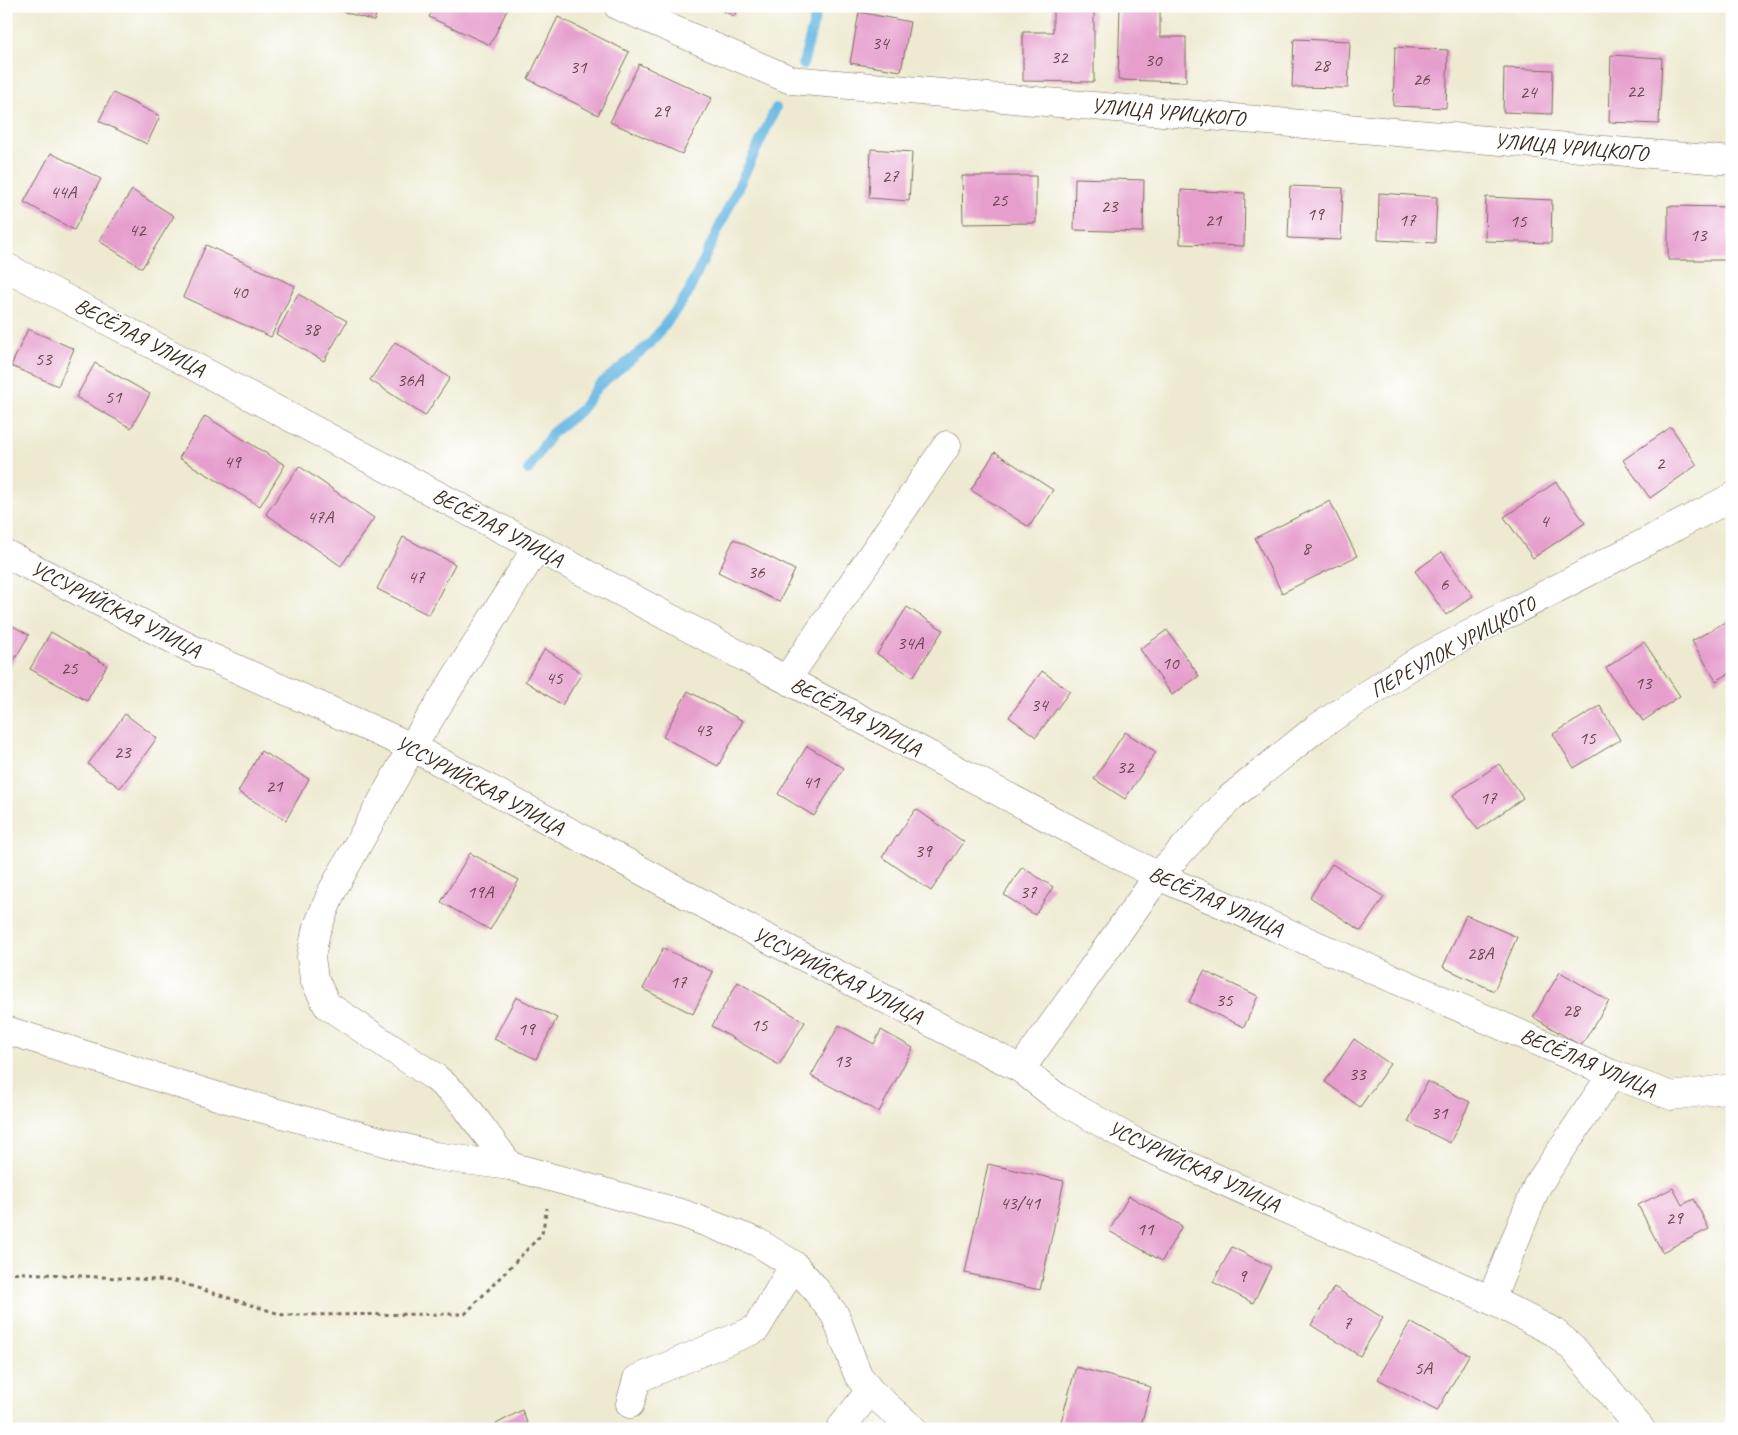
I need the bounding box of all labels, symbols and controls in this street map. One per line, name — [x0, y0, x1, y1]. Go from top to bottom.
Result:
house number: 34 — [871, 31, 891, 55]
house number: 32 — [1050, 45, 1069, 69]
house number: 30 — [1144, 48, 1163, 72]
house number: 28 — [1312, 53, 1332, 77]
house number: 31 — [569, 55, 588, 79]
house number: 26 — [1412, 67, 1431, 91]
house number: 22 — [1626, 79, 1645, 103]
house number: 24 — [1519, 80, 1539, 104]
street label: УЛИЦА УРИЦКОГО — [1090, 92, 1248, 132]
house number: 29 — [652, 99, 671, 123]
street label: УЛИЦА УРИЦКОГО — [1493, 127, 1651, 167]
house number: 27 — [881, 164, 900, 188]
house number: 44А — [50, 180, 78, 204]
house number: 25 — [990, 188, 1009, 212]
house number: 23 — [1100, 194, 1119, 218]
house number: 19 — [1306, 202, 1325, 226]
house number: 21 — [1204, 208, 1223, 232]
house number: 17 — [1398, 208, 1417, 232]
house number: 15 — [1509, 209, 1528, 233]
house number: 42 — [128, 218, 147, 242]
house number: 13 — [1689, 223, 1708, 247]
house number: 40 — [230, 280, 249, 304]
street label: ВЕСЁЛАЯ УЛИЦА — [70, 292, 210, 382]
house number: 38 — [302, 317, 322, 341]
house number: 53 — [34, 347, 53, 371]
house number: 36А — [397, 368, 425, 392]
house number: 51 — [104, 385, 123, 409]
house number: 49 — [223, 450, 242, 474]
house number: 2 — [1656, 451, 1666, 475]
street label: ВЕСЁЛАЯ УЛИЦА — [428, 482, 568, 572]
house number: 47А — [307, 505, 335, 529]
house number: 4 — [1540, 509, 1551, 533]
house number: 8 — [1302, 536, 1313, 560]
street label: УССУРИЙСКАЯ УЛИЦА — [27, 555, 206, 663]
house number: 36 — [747, 560, 766, 584]
house number: 47 — [407, 565, 426, 589]
house number: 6 — [1440, 572, 1450, 596]
street label: ПЕРЕУЛОК УРИЦКОГО — [1366, 590, 1542, 703]
house number: 34А — [897, 631, 925, 655]
house number: 10 — [1161, 651, 1180, 675]
house number: 25 — [60, 656, 79, 680]
house number: 45 — [545, 666, 564, 690]
street label: ВЕСЁЛАЯ УЛИЦА — [786, 671, 926, 761]
house number: 13 — [1634, 671, 1653, 695]
house number: 34 — [1030, 693, 1050, 717]
house number: 43 — [694, 718, 713, 742]
house number: 15 — [1578, 726, 1597, 750]
street label: УССУРИЙСКАЯ УЛИЦА — [391, 730, 569, 841]
house number: 23 — [113, 740, 132, 764]
house number: 32 — [1116, 755, 1135, 779]
house number: 41 — [802, 770, 821, 794]
house number: 21 — [265, 774, 284, 798]
house number: 17 — [1479, 786, 1498, 810]
house number: 39 — [914, 839, 933, 863]
street label: ВЕСЁЛАЯ УЛИЦА — [1145, 860, 1287, 942]
house number: 19А — [467, 880, 495, 904]
house number: 37 — [1019, 880, 1038, 904]
street label: УССУРИЙСКАЯ УЛИЦА — [749, 921, 928, 1029]
house number: 28А — [1467, 941, 1495, 965]
house number: 17 — [669, 970, 688, 994]
house number: 35 — [1215, 988, 1234, 1012]
house number: 28 — [1562, 998, 1582, 1022]
house number: 15 — [750, 1013, 769, 1037]
house number: 19 — [517, 1017, 536, 1041]
street label: ВЕСЁЛАЯ УЛИЦА — [1517, 1022, 1660, 1102]
house number: 13 — [833, 1049, 852, 1073]
house number: 33 — [1348, 1062, 1367, 1086]
house number: 31 — [1430, 1101, 1449, 1125]
street label: УССУРИЙСКАЯ УЛИЦА — [1104, 1115, 1285, 1217]
house number: 43/41 — [1000, 1191, 1042, 1215]
house number: 29 — [1665, 1206, 1684, 1230]
house number: 11 — [1136, 1217, 1155, 1241]
house number: 9 — [1238, 1264, 1248, 1288]
house number: 7 — [1343, 1311, 1353, 1335]
house number: 5А — [1414, 1356, 1434, 1380]

